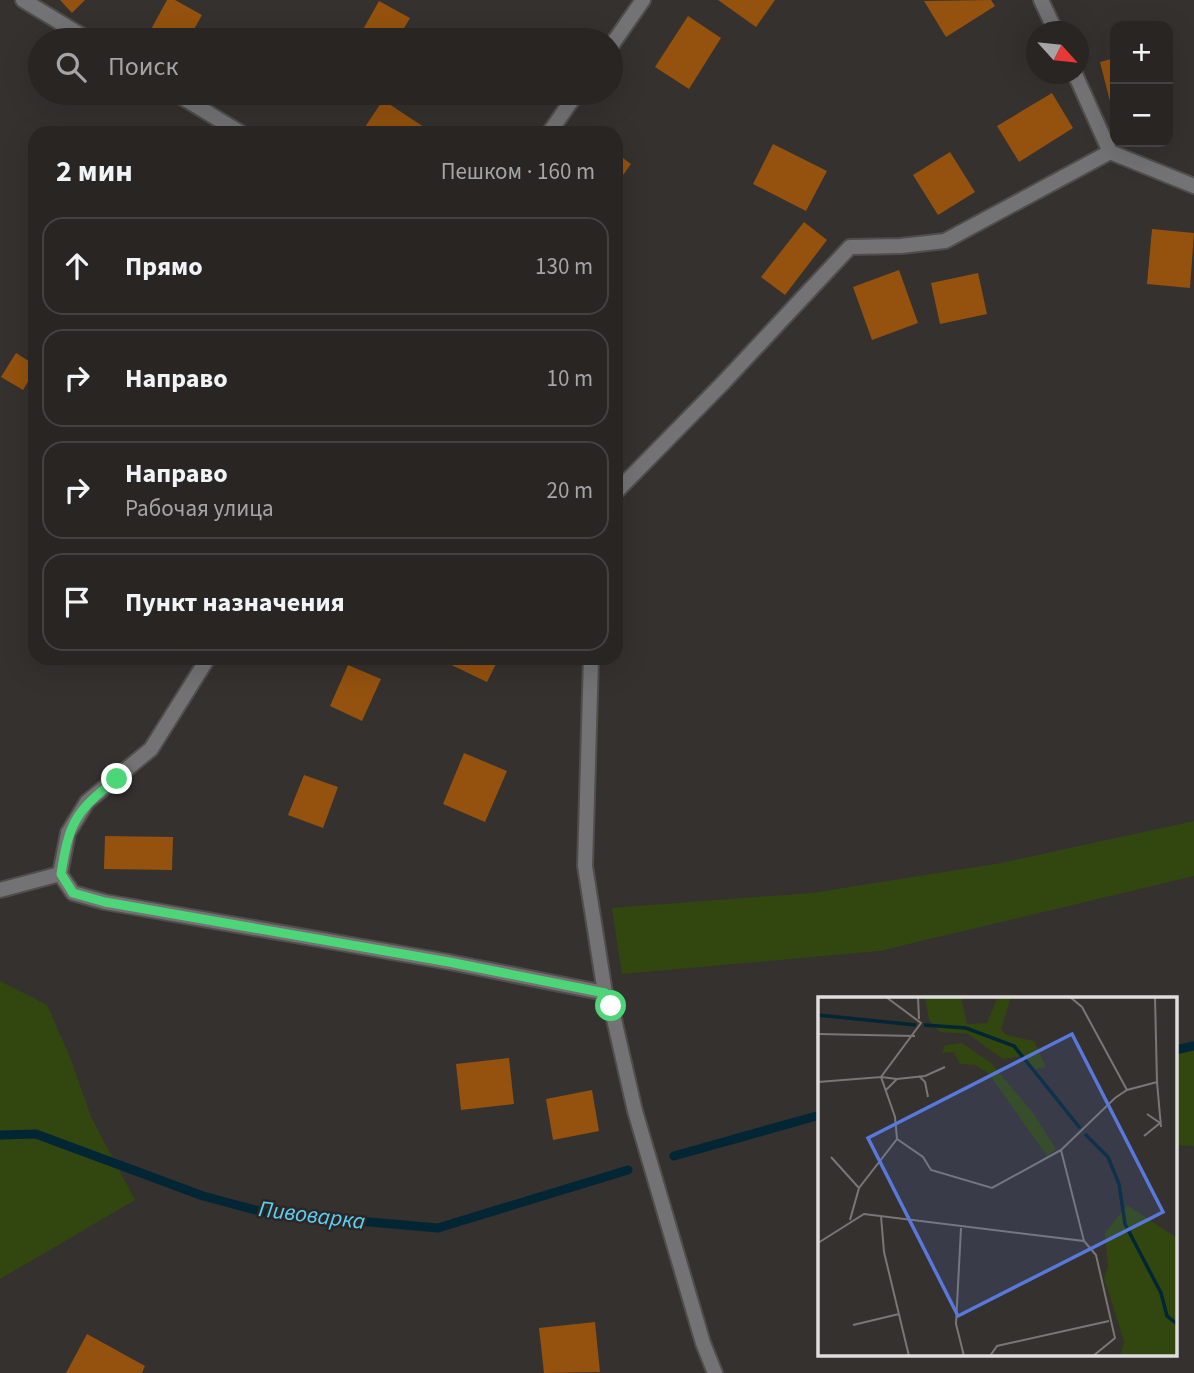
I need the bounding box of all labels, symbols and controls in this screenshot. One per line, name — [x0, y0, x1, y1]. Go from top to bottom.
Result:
north arrow — [1026, 21, 1089, 84]
map controls — [1110, 21, 1173, 147]
button: + — [1110, 21, 1173, 84]
search box — [28, 28, 623, 105]
icon: search — [52, 48, 90, 86]
text: Поиск — [108, 48, 178, 85]
button: − — [1110, 84, 1173, 147]
text: 2 мин — [56, 150, 133, 193]
text: Пешком · 160 m — [441, 155, 595, 188]
icon: ahead — [58, 247, 96, 285]
text: Прямо — [125, 248, 203, 285]
text: 130 m — [535, 250, 593, 283]
icon: right — [58, 359, 96, 397]
text: Направо — [125, 360, 228, 397]
text: 10 m — [546, 362, 593, 395]
text: Направо — [125, 455, 228, 492]
icon: right — [58, 471, 96, 509]
text: 20 m — [546, 474, 593, 507]
text: Рабочая улица — [125, 492, 274, 525]
icon: arrive — [58, 583, 96, 621]
text: Пункт назначения — [125, 584, 345, 621]
route end — [101, 763, 132, 794]
route start — [595, 990, 626, 1021]
inset map — [818, 997, 1176, 1356]
water label: Пивоварка — [257, 1192, 367, 1238]

